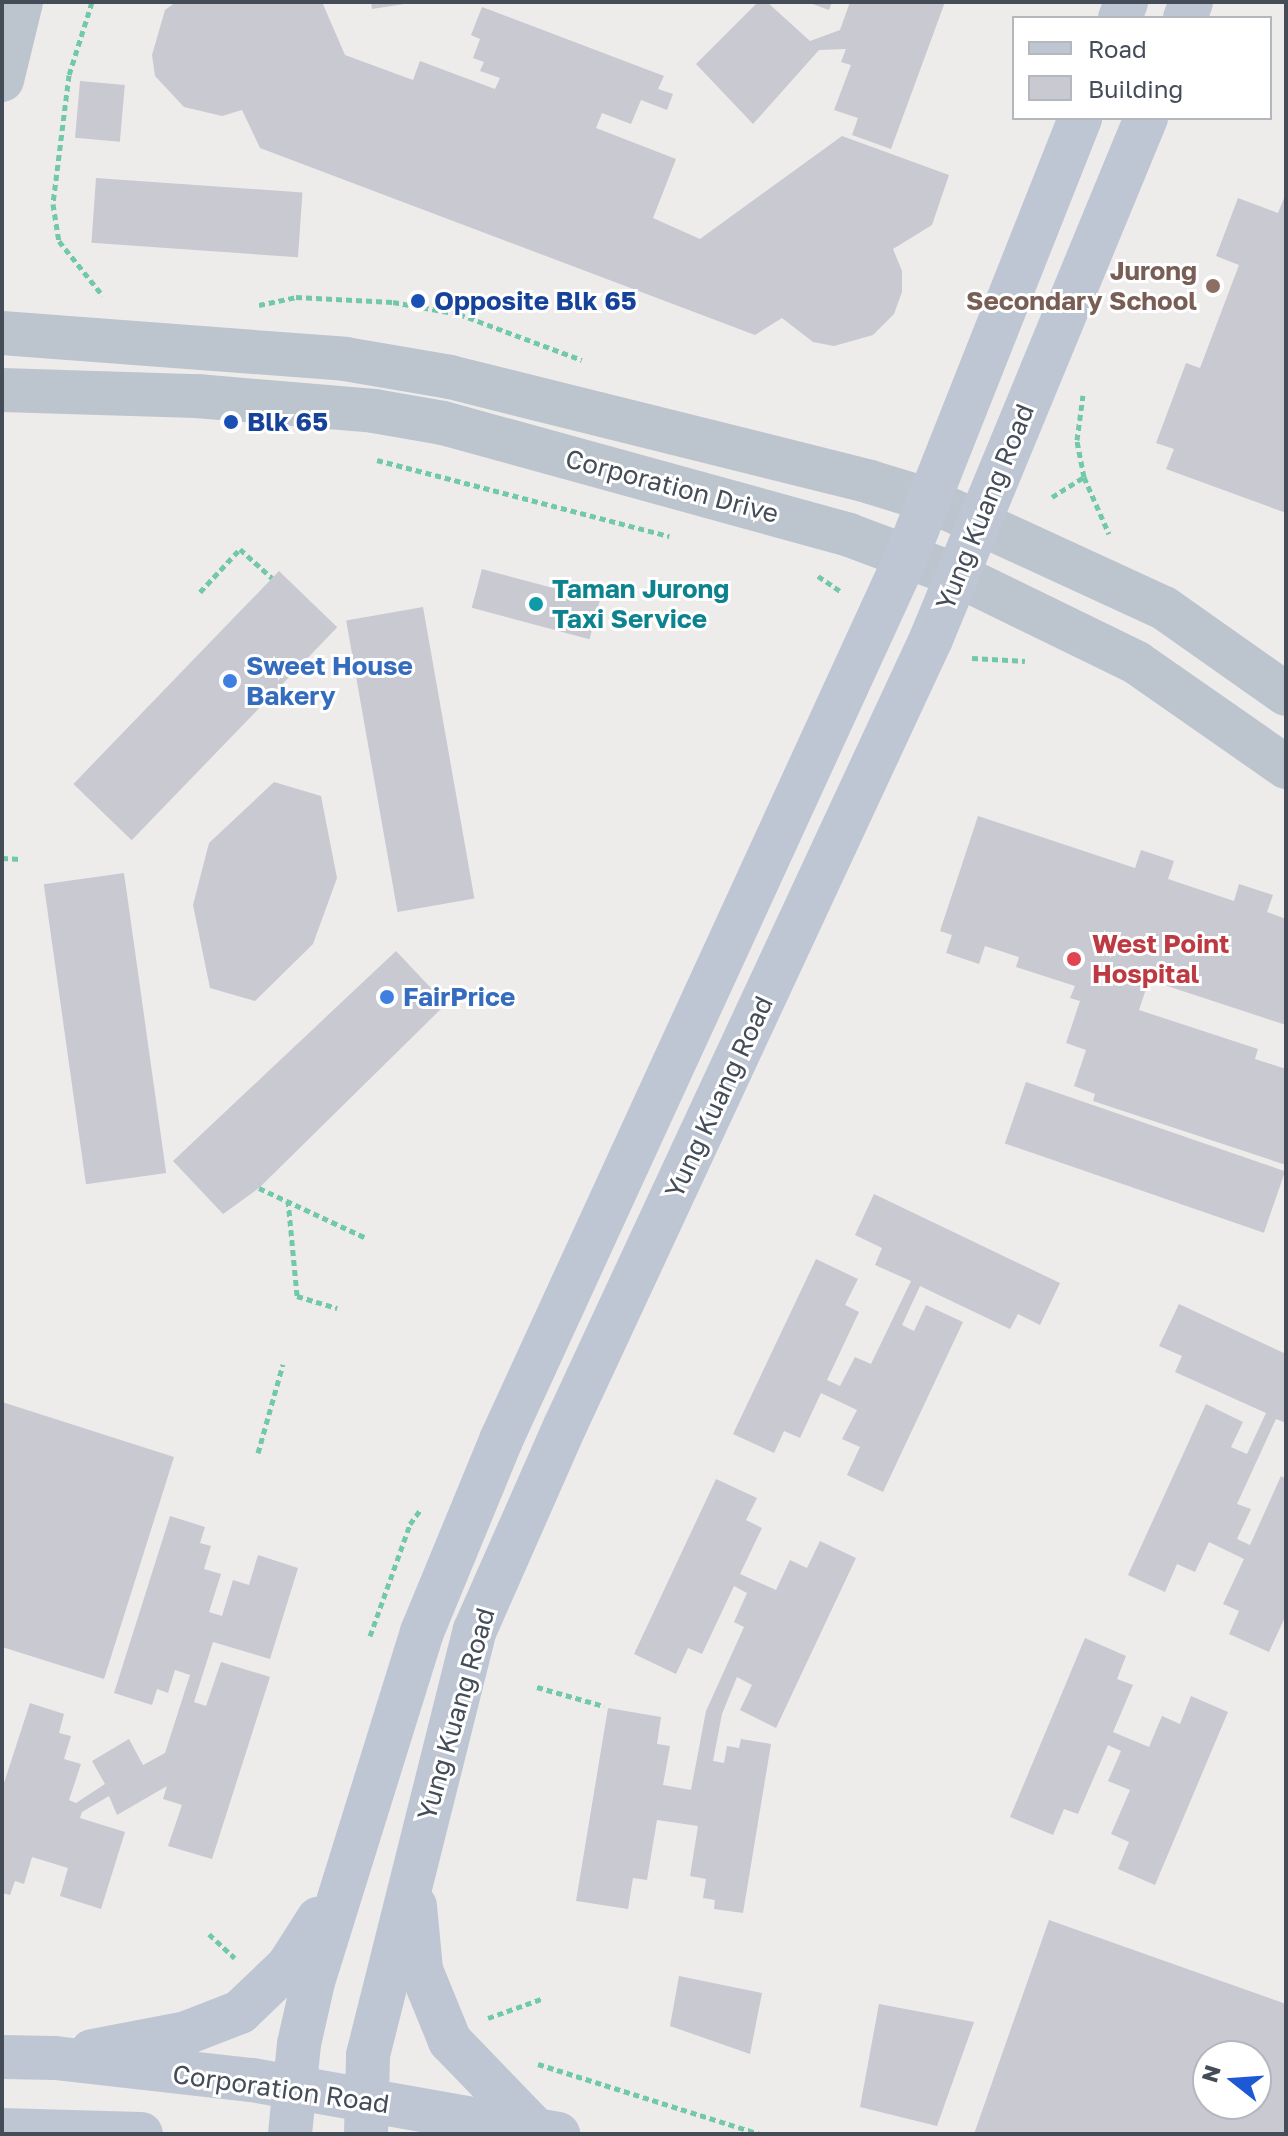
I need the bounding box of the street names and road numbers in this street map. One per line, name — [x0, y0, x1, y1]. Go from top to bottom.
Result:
street label: Yung Kuang Road — [929, 399, 1041, 615]
street label: Corporation Drive — [562, 443, 782, 529]
street label: Yung Kuang Road — [659, 991, 779, 1203]
street label: Yung Kuang Road — [411, 1604, 501, 1824]
street label: Corporation Road — [171, 2058, 391, 2120]

